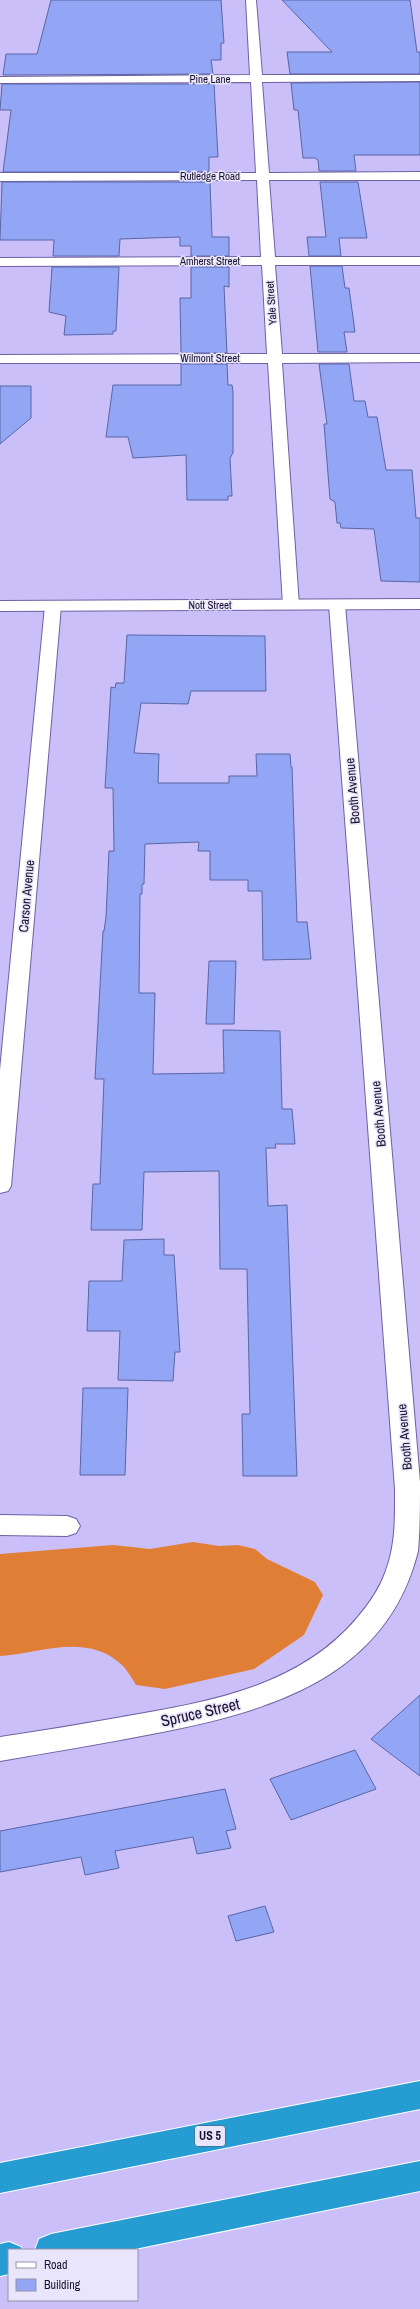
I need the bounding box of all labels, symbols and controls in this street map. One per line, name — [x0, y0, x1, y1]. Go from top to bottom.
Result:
street label: Pine Lane — [189, 72, 231, 86]
street label: Rutledge Road — [180, 169, 240, 183]
street label: Amherst Street — [179, 254, 241, 268]
street label: Yale Street — [262, 280, 280, 325]
street label: Wilmont Street — [180, 351, 240, 365]
street label: Nott Street — [188, 598, 232, 612]
street label: Booth Avenue — [341, 757, 364, 825]
street label: Carson Avenue — [15, 859, 38, 933]
street label: Booth Avenue — [367, 1080, 390, 1148]
street label: Booth Avenue — [393, 1403, 416, 1471]
street label: Spruce Street — [158, 1692, 242, 1732]
road number: US 5 — [195, 2126, 225, 2146]
legend — [8, 2249, 138, 2301]
text: Road — [44, 2257, 68, 2273]
text: Building — [44, 2277, 81, 2293]

